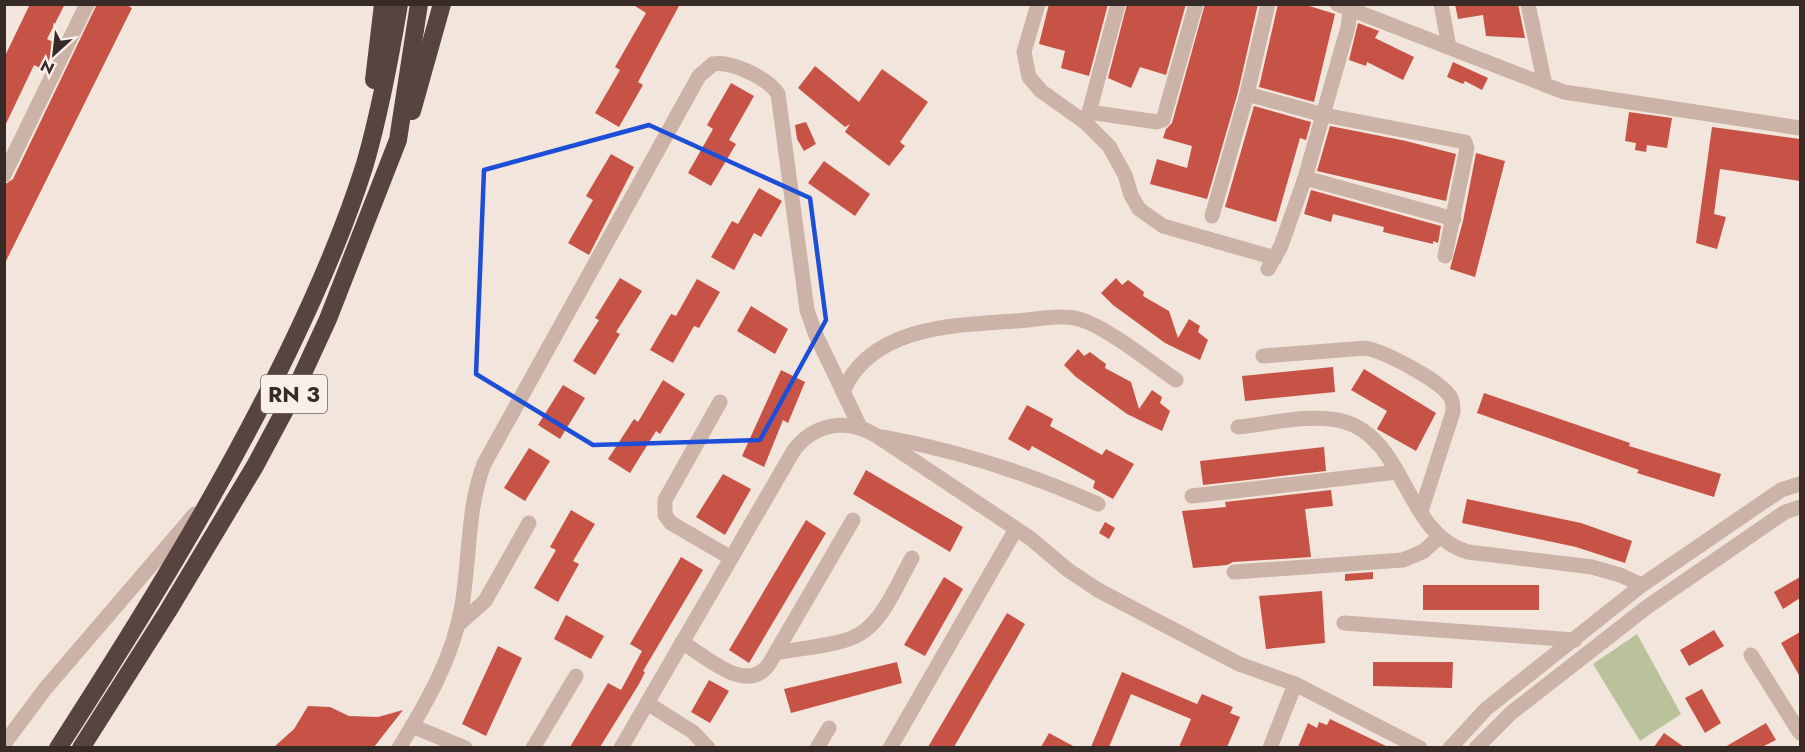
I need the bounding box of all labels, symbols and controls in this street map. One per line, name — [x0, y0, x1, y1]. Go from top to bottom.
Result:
north arrow — [24, 24, 84, 84]
text: N — [37, 54, 58, 80]
road number: RN 3 — [261, 375, 327, 413]

